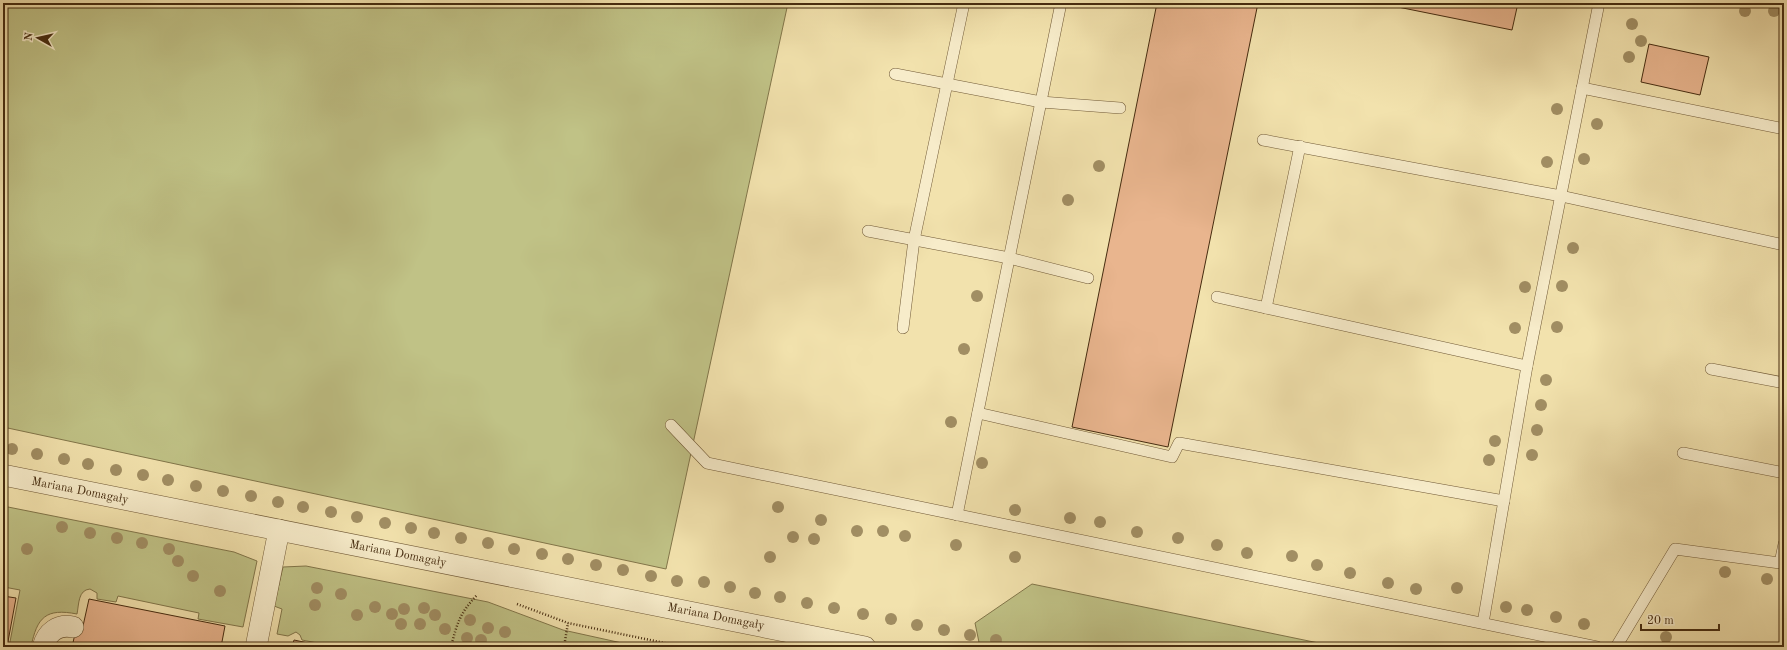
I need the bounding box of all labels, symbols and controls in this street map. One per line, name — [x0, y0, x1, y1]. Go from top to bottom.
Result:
north arrow — [18, 18, 58, 58]
text: N — [24, 31, 36, 42]
street label: Mariana Domagały — [30, 476, 130, 506]
street label: Mariana Domagały — [348, 539, 448, 569]
street label: Mariana Domagały — [666, 602, 766, 632]
scale bar — [1641, 606, 1719, 632]
text: 20 m — [1647, 615, 1674, 627]

